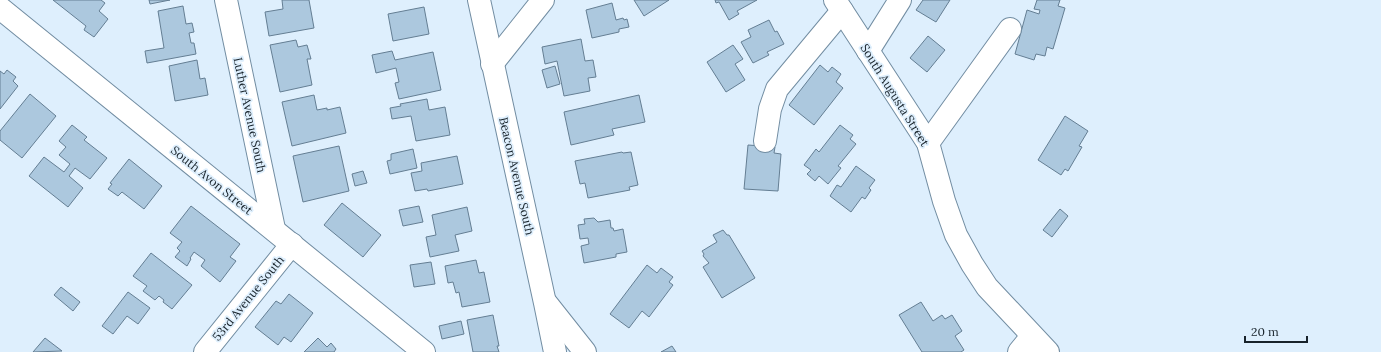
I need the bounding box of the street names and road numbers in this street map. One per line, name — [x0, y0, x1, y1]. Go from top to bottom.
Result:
street label: South Augusta Street — [857, 41, 933, 149]
street label: Luther Avenue South — [230, 56, 270, 174]
street label: Beacon Avenue South — [496, 116, 538, 236]
street label: South Avon Street — [168, 142, 256, 218]
street label: 53rd Avenue South — [209, 252, 287, 344]

